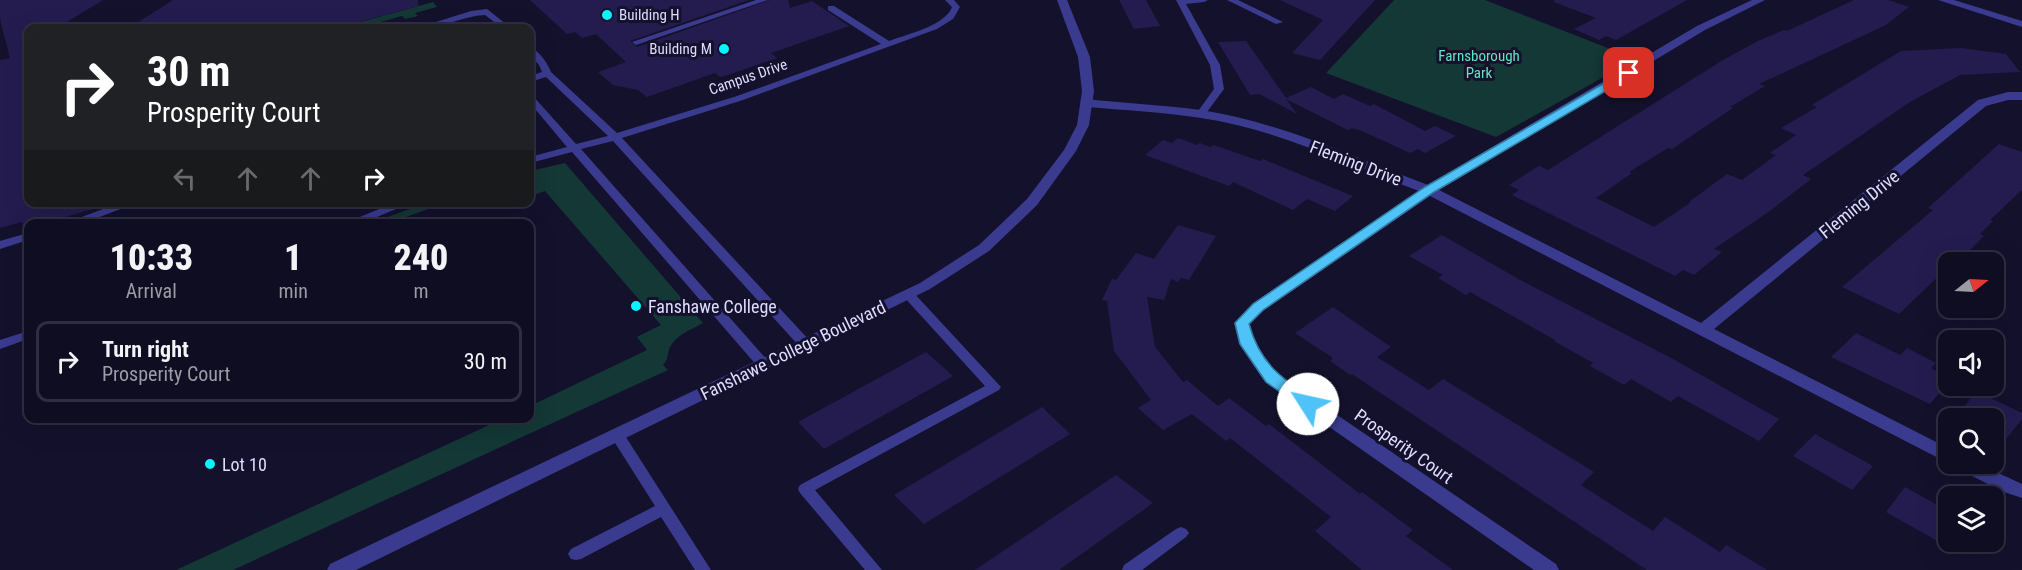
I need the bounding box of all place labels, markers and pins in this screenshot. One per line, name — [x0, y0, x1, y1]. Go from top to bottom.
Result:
place label: Building H — [619, 6, 680, 24]
marker: Building H — [600, 8, 614, 22]
place label: Building M — [649, 40, 712, 58]
marker: Building M — [717, 42, 731, 56]
pin — [1603, 47, 1654, 98]
place label: Fanshawe College — [648, 296, 777, 317]
marker: Fanshawe College — [629, 299, 643, 313]
place label: Lot 10 — [222, 454, 267, 475]
marker: Lot 10 — [203, 457, 217, 471]

